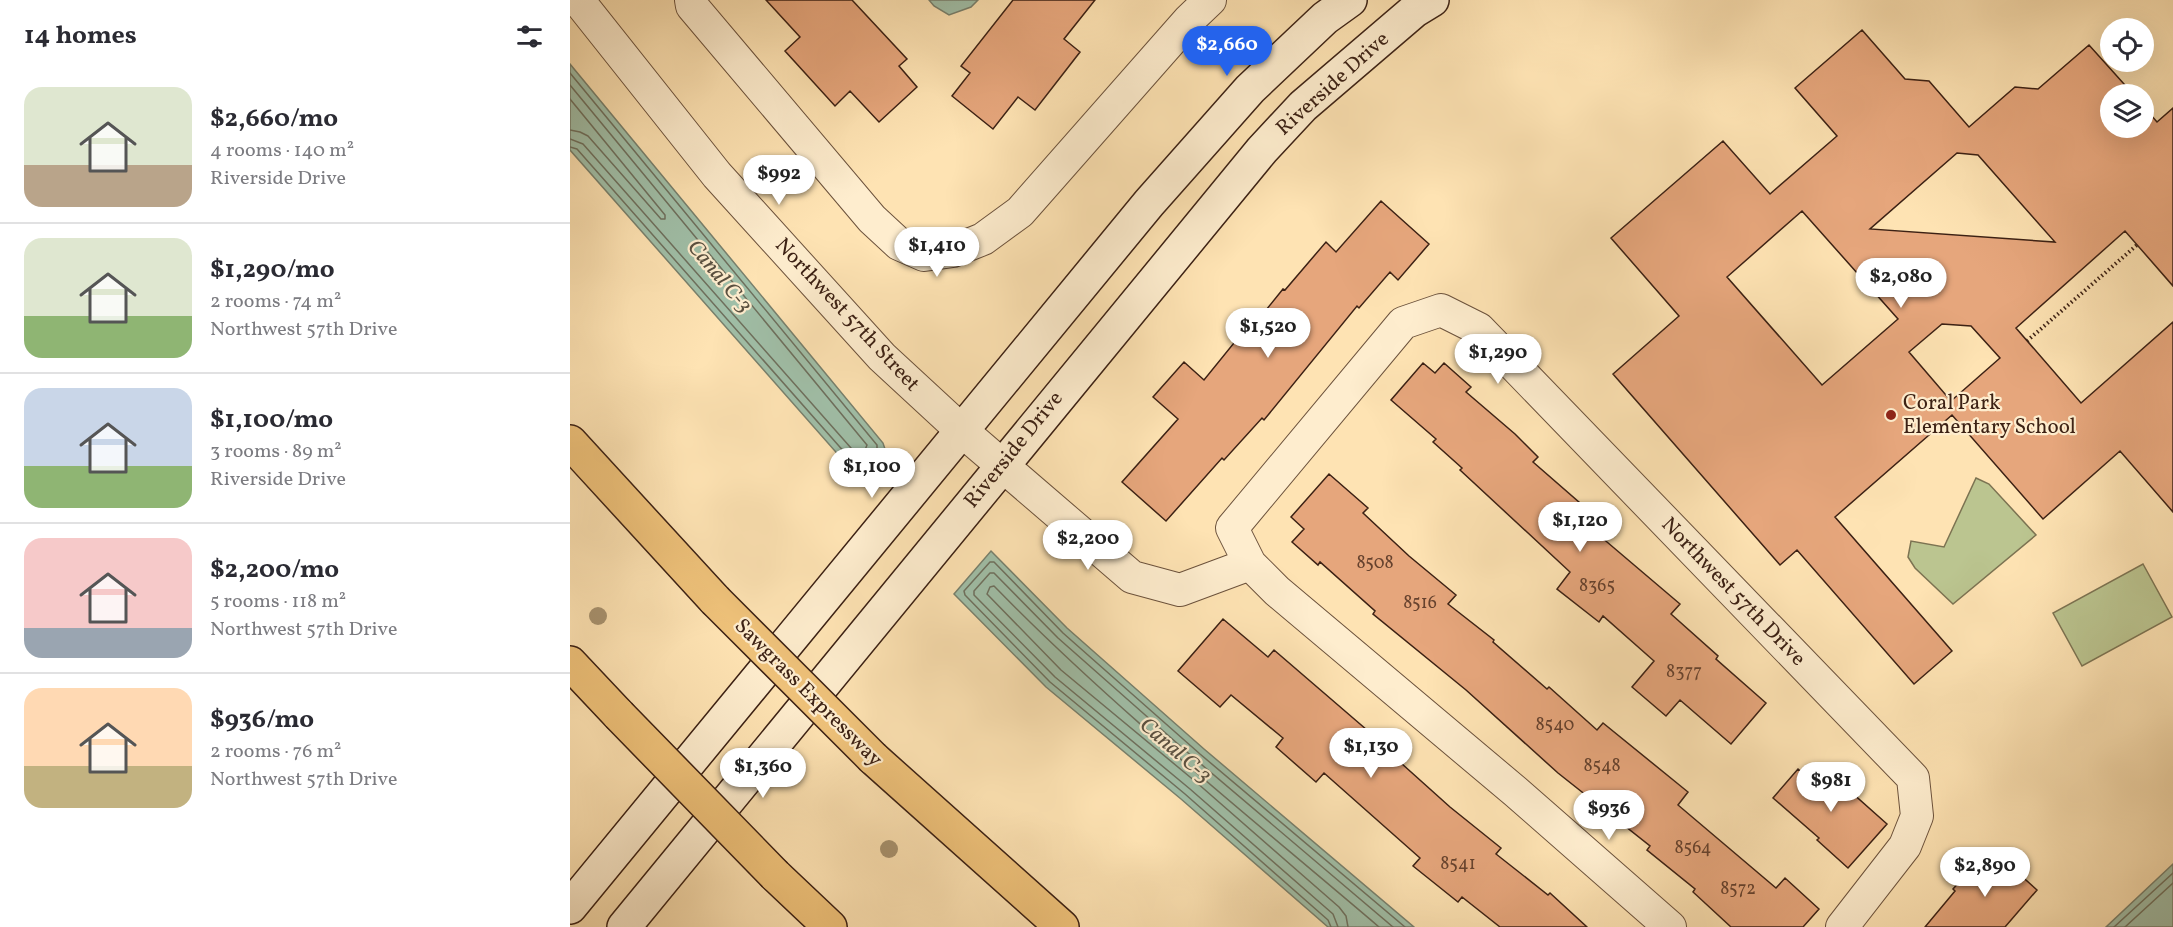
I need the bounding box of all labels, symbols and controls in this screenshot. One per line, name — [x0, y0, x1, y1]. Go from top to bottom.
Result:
text: 14 homes — [24, 18, 137, 54]
map controls — [2100, 18, 2154, 138]
button: locate — [2100, 18, 2154, 72]
icon: filters — [513, 20, 546, 53]
street label: Riverside Drive — [1270, 25, 1396, 143]
pin: $2,660 — [1178, 26, 1276, 77]
text: $2,660 — [1196, 31, 1258, 59]
button: layers — [2100, 84, 2154, 138]
text: $2,660/mo — [210, 101, 338, 137]
icon: home — [72, 111, 144, 183]
text: 4 rooms · 140 m² — [210, 137, 354, 165]
pin: $992 — [743, 155, 815, 206]
text: $992 — [757, 160, 801, 188]
text: Riverside Drive — [210, 165, 346, 193]
pin: $1,410 — [888, 227, 986, 278]
street label: Northwest 57th Street — [768, 232, 926, 398]
text: $1,410 — [908, 232, 966, 260]
water label: Canal C-3 — [679, 234, 759, 320]
text: $1,290/mo — [210, 252, 335, 288]
pin: $2,080 — [1852, 258, 1950, 309]
icon: home — [72, 262, 144, 334]
text: $2,080 — [1870, 263, 1932, 291]
text: 2 rooms · 74 m² — [210, 288, 341, 316]
pin: $1,520 — [1219, 308, 1317, 359]
text: $1,520 — [1239, 313, 1297, 341]
text: Northwest 57th Drive — [210, 316, 397, 344]
pin: $1,290 — [1449, 334, 1547, 385]
text: $1,290 — [1469, 339, 1527, 367]
street label: Riverside Drive — [958, 385, 1070, 515]
place label: Coral Park Elementary School — [1903, 389, 2076, 442]
text: $1,100/mo — [210, 402, 333, 438]
marker: Coral Park Elementary School — [1884, 408, 1898, 422]
icon: home — [72, 412, 144, 484]
text: 3 rooms · 89 m² — [210, 438, 342, 466]
pin: $1,100 — [823, 448, 921, 499]
text: $1,100 — [843, 453, 901, 481]
text: Riverside Drive — [210, 466, 346, 494]
pin: $1,120 — [1531, 502, 1629, 553]
text: $1,120 — [1552, 507, 1608, 535]
street label: Northwest 57th Drive — [1654, 511, 1812, 673]
pin: $2,200 — [1039, 520, 1137, 571]
text: $2,200 — [1057, 525, 1119, 553]
house number: 8508 — [1356, 551, 1394, 576]
text: $2,200/mo — [210, 552, 339, 588]
icon: home — [72, 562, 144, 634]
house number: 8365 — [1579, 574, 1615, 599]
text: 5 rooms · 118 m² — [210, 588, 346, 616]
house number: 8516 — [1403, 591, 1437, 616]
street label: Sawgrass Expressway — [727, 612, 889, 774]
text: Northwest 57th Drive — [210, 616, 397, 644]
house number: 8377 — [1666, 660, 1702, 685]
text: $936/mo — [210, 702, 314, 738]
water label: Canal C-3 — [1132, 711, 1218, 791]
icon: home — [72, 712, 144, 784]
house number: 8540 — [1536, 713, 1575, 738]
pin: $1,130 — [1322, 728, 1420, 779]
text: $1,130 — [1343, 733, 1399, 761]
text: 2 rooms · 76 m² — [210, 738, 342, 766]
pin: $1,360 — [714, 748, 812, 799]
text: $1,360 — [734, 753, 792, 781]
house number: 8548 — [1583, 754, 1621, 779]
pin: $981 — [1795, 762, 1867, 813]
text: Northwest 57th Drive — [210, 766, 397, 794]
text: $981 — [1810, 767, 1852, 795]
pin: $936 — [1573, 790, 1645, 841]
text: $936 — [1587, 795, 1631, 823]
house number: 8564 — [1675, 836, 1711, 861]
pin: $2,890 — [1936, 847, 2034, 898]
house number: 8541 — [1440, 852, 1476, 877]
text: $2,890 — [1954, 852, 2016, 880]
house number: 8572 — [1720, 877, 1756, 902]

